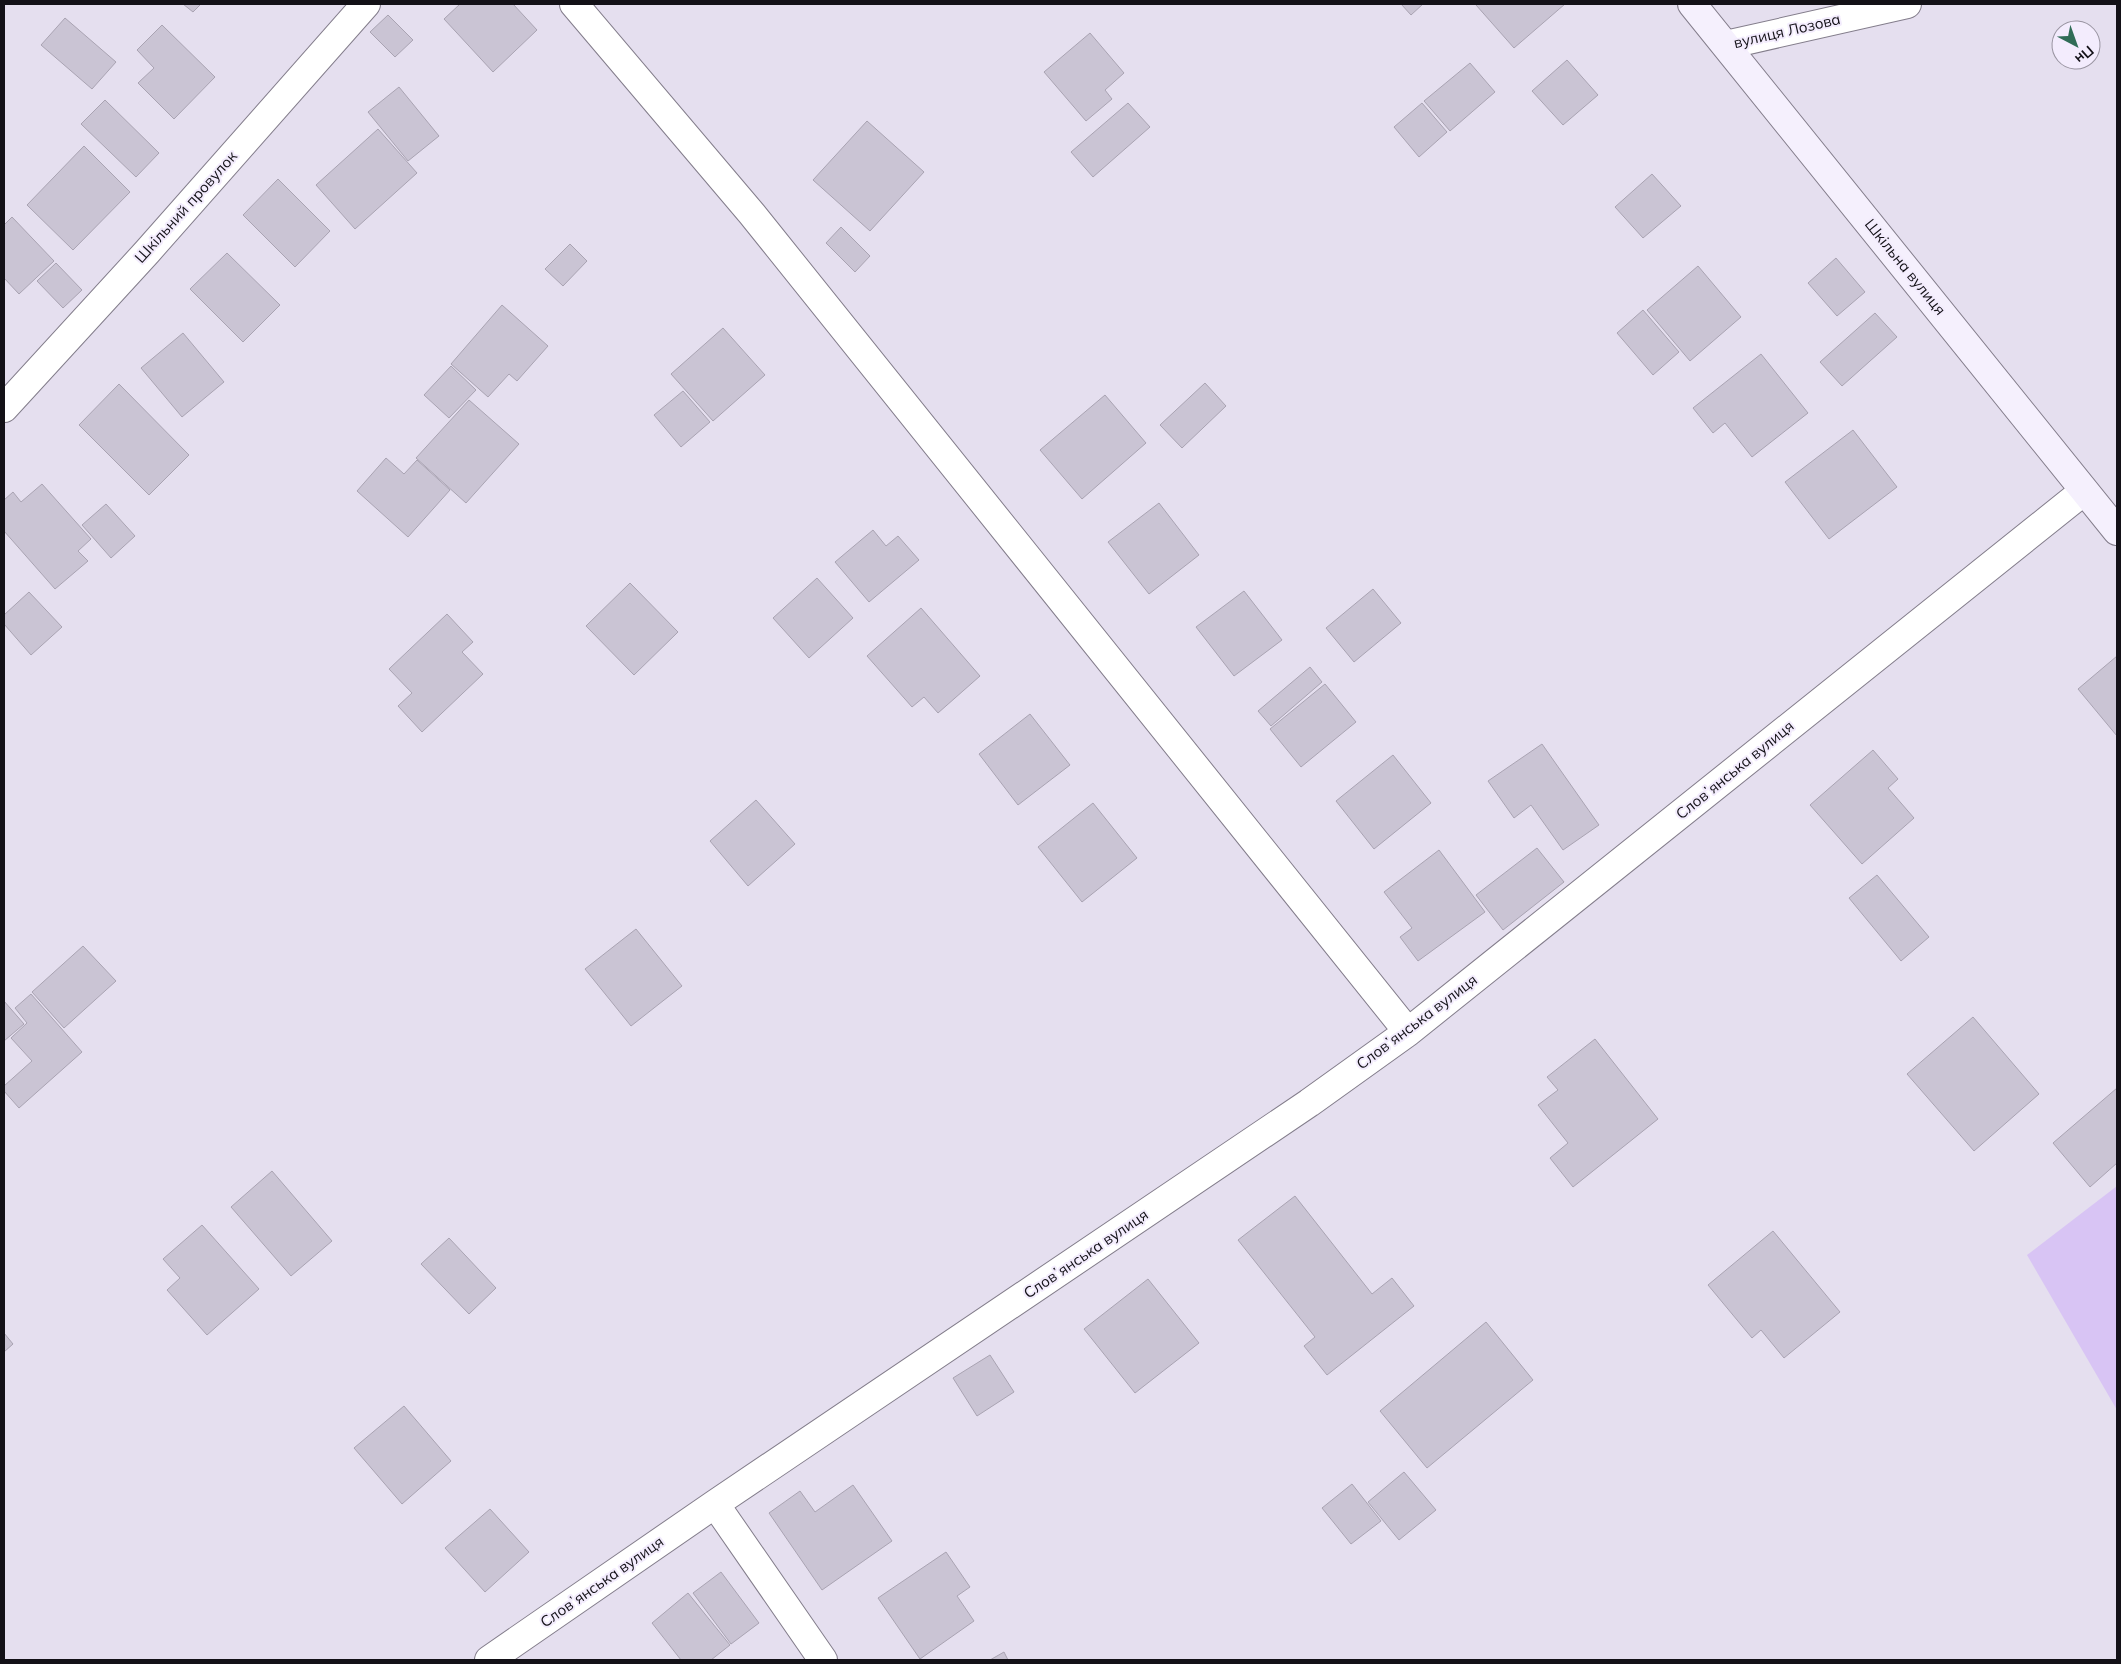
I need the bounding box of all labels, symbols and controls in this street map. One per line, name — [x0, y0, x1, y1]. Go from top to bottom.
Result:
street label: вулиця Лозова — [1732, 9, 1842, 52]
north arrow — [2051, 20, 2101, 70]
text: Пн — [2071, 42, 2098, 68]
street label: Шкільний провулок — [130, 146, 242, 267]
street label: Шкільна вулиця — [1861, 215, 1950, 319]
street label: Словʼянська вулиця — [1672, 716, 1798, 823]
street label: Словʼянська вулиця — [1353, 970, 1481, 1073]
street label: Словʼянська вулиця — [1020, 1205, 1152, 1302]
street label: Словʼянська вулиця — [536, 1532, 667, 1631]

